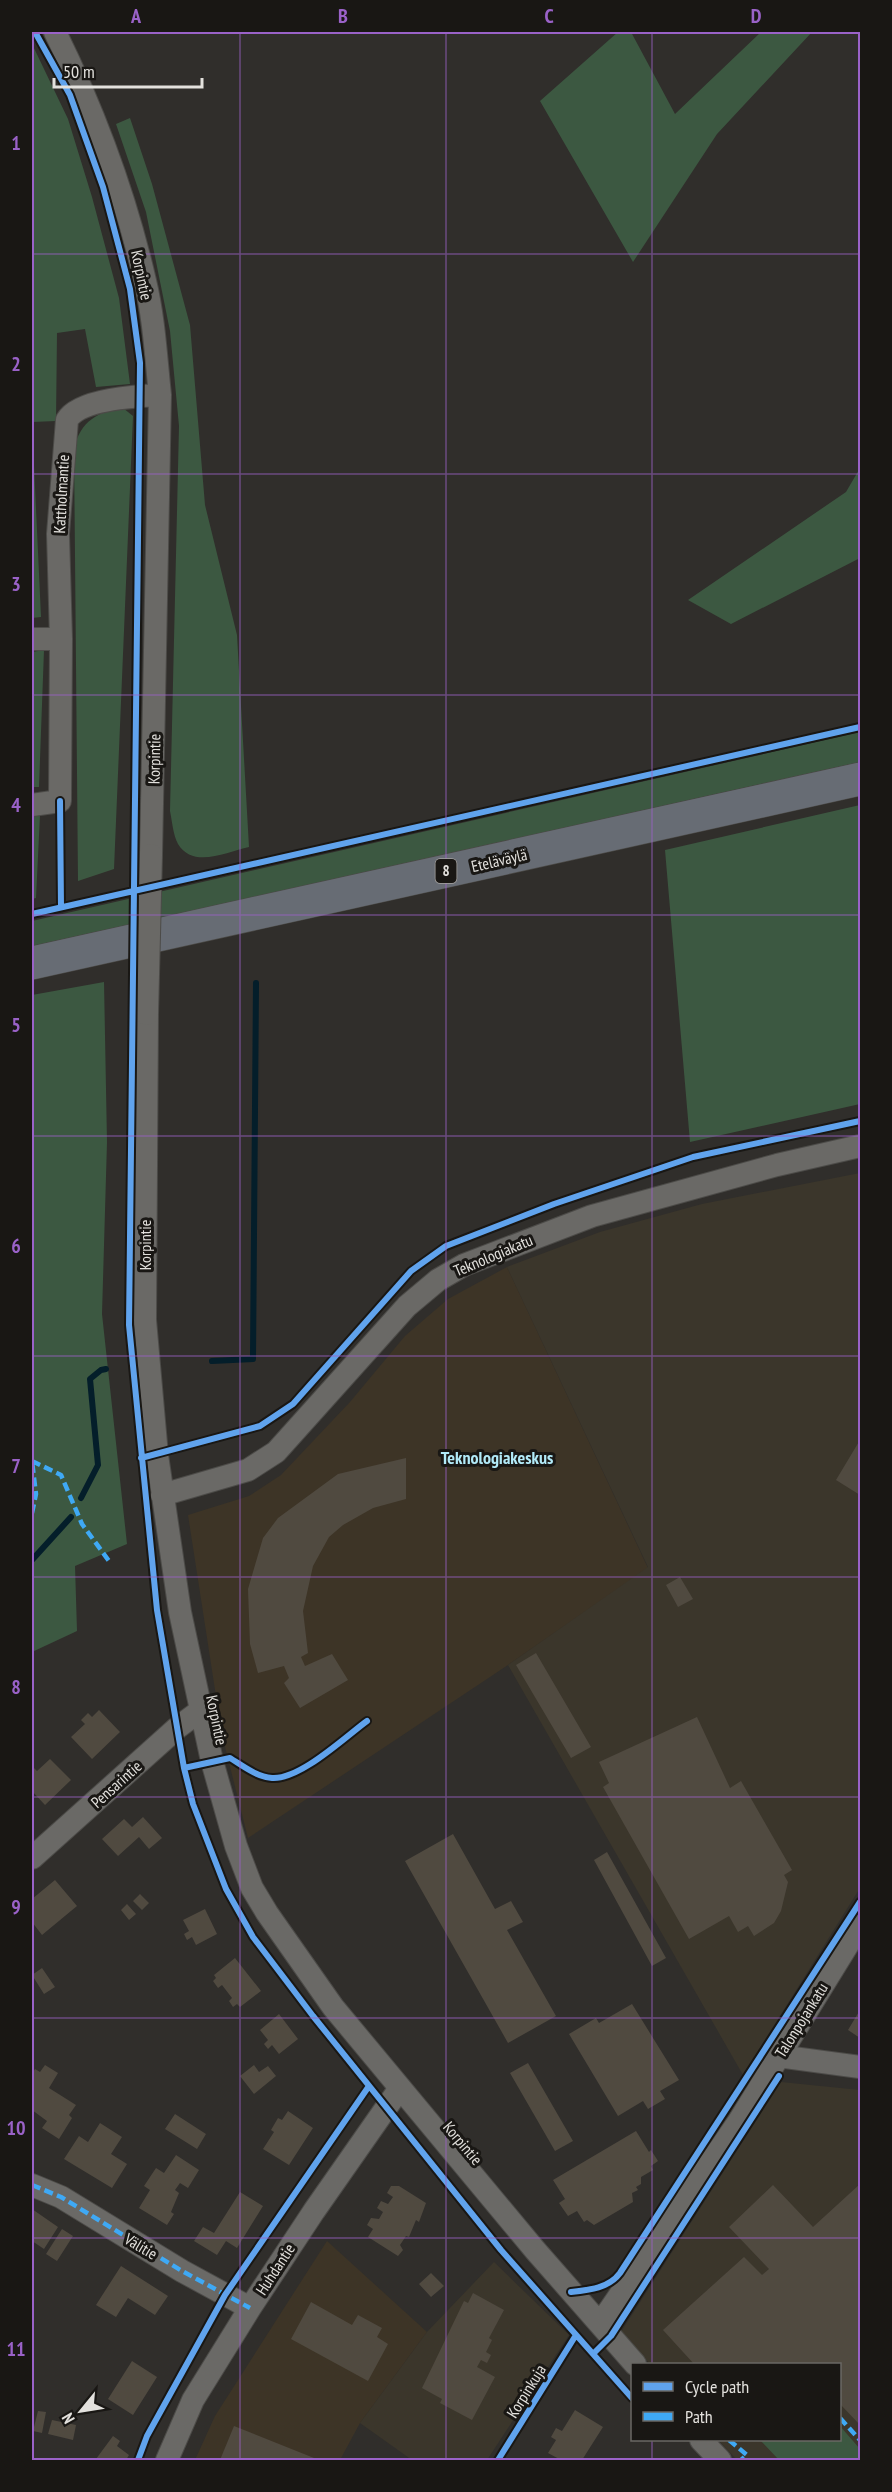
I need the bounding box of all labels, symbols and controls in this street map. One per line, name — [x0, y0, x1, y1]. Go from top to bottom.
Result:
text: A — [130, 3, 142, 29]
text: B — [338, 3, 348, 29]
text: C — [544, 3, 554, 29]
text: D — [751, 3, 762, 29]
scale bar — [54, 51, 202, 89]
text: 50 m — [63, 60, 95, 83]
text: 1 — [11, 130, 21, 156]
street label: Korpintie — [127, 248, 157, 302]
text: 2 — [11, 351, 21, 377]
street label: Kattholmantie — [49, 454, 73, 534]
text: 3 — [11, 571, 21, 597]
street label: Korpintie — [144, 734, 164, 784]
text: 4 — [11, 792, 21, 818]
street label: Eteläväylä — [469, 844, 529, 876]
road number: 8 — [436, 859, 456, 883]
text: 5 — [11, 1012, 21, 1038]
street label: Korpintie — [135, 1220, 155, 1270]
street label: Teknologiakatu — [451, 1229, 535, 1281]
text: 6 — [11, 1233, 21, 1259]
district label: Teknologiakeskus — [441, 1446, 553, 1469]
text: 7 — [11, 1453, 21, 1479]
text: 8 — [11, 1674, 21, 1700]
street label: Korpintie — [202, 1693, 232, 1747]
street label: Pensarintie — [86, 1756, 146, 1812]
text: 9 — [11, 1894, 21, 1920]
street label: Talonpojankatu — [770, 1979, 832, 2061]
text: 10 — [6, 2115, 26, 2141]
street label: Korpintie — [439, 2117, 487, 2169]
street label: Välitie — [120, 2228, 161, 2264]
street label: Huhdantie — [251, 2239, 299, 2299]
text: 11 — [6, 2336, 26, 2362]
street label: Korpinkuja — [502, 2361, 550, 2421]
legend — [631, 2363, 841, 2441]
text: Cycle path — [685, 2375, 749, 2398]
north arrow — [51, 2381, 111, 2441]
text: Path — [685, 2405, 713, 2428]
text: N — [57, 2410, 79, 2427]

